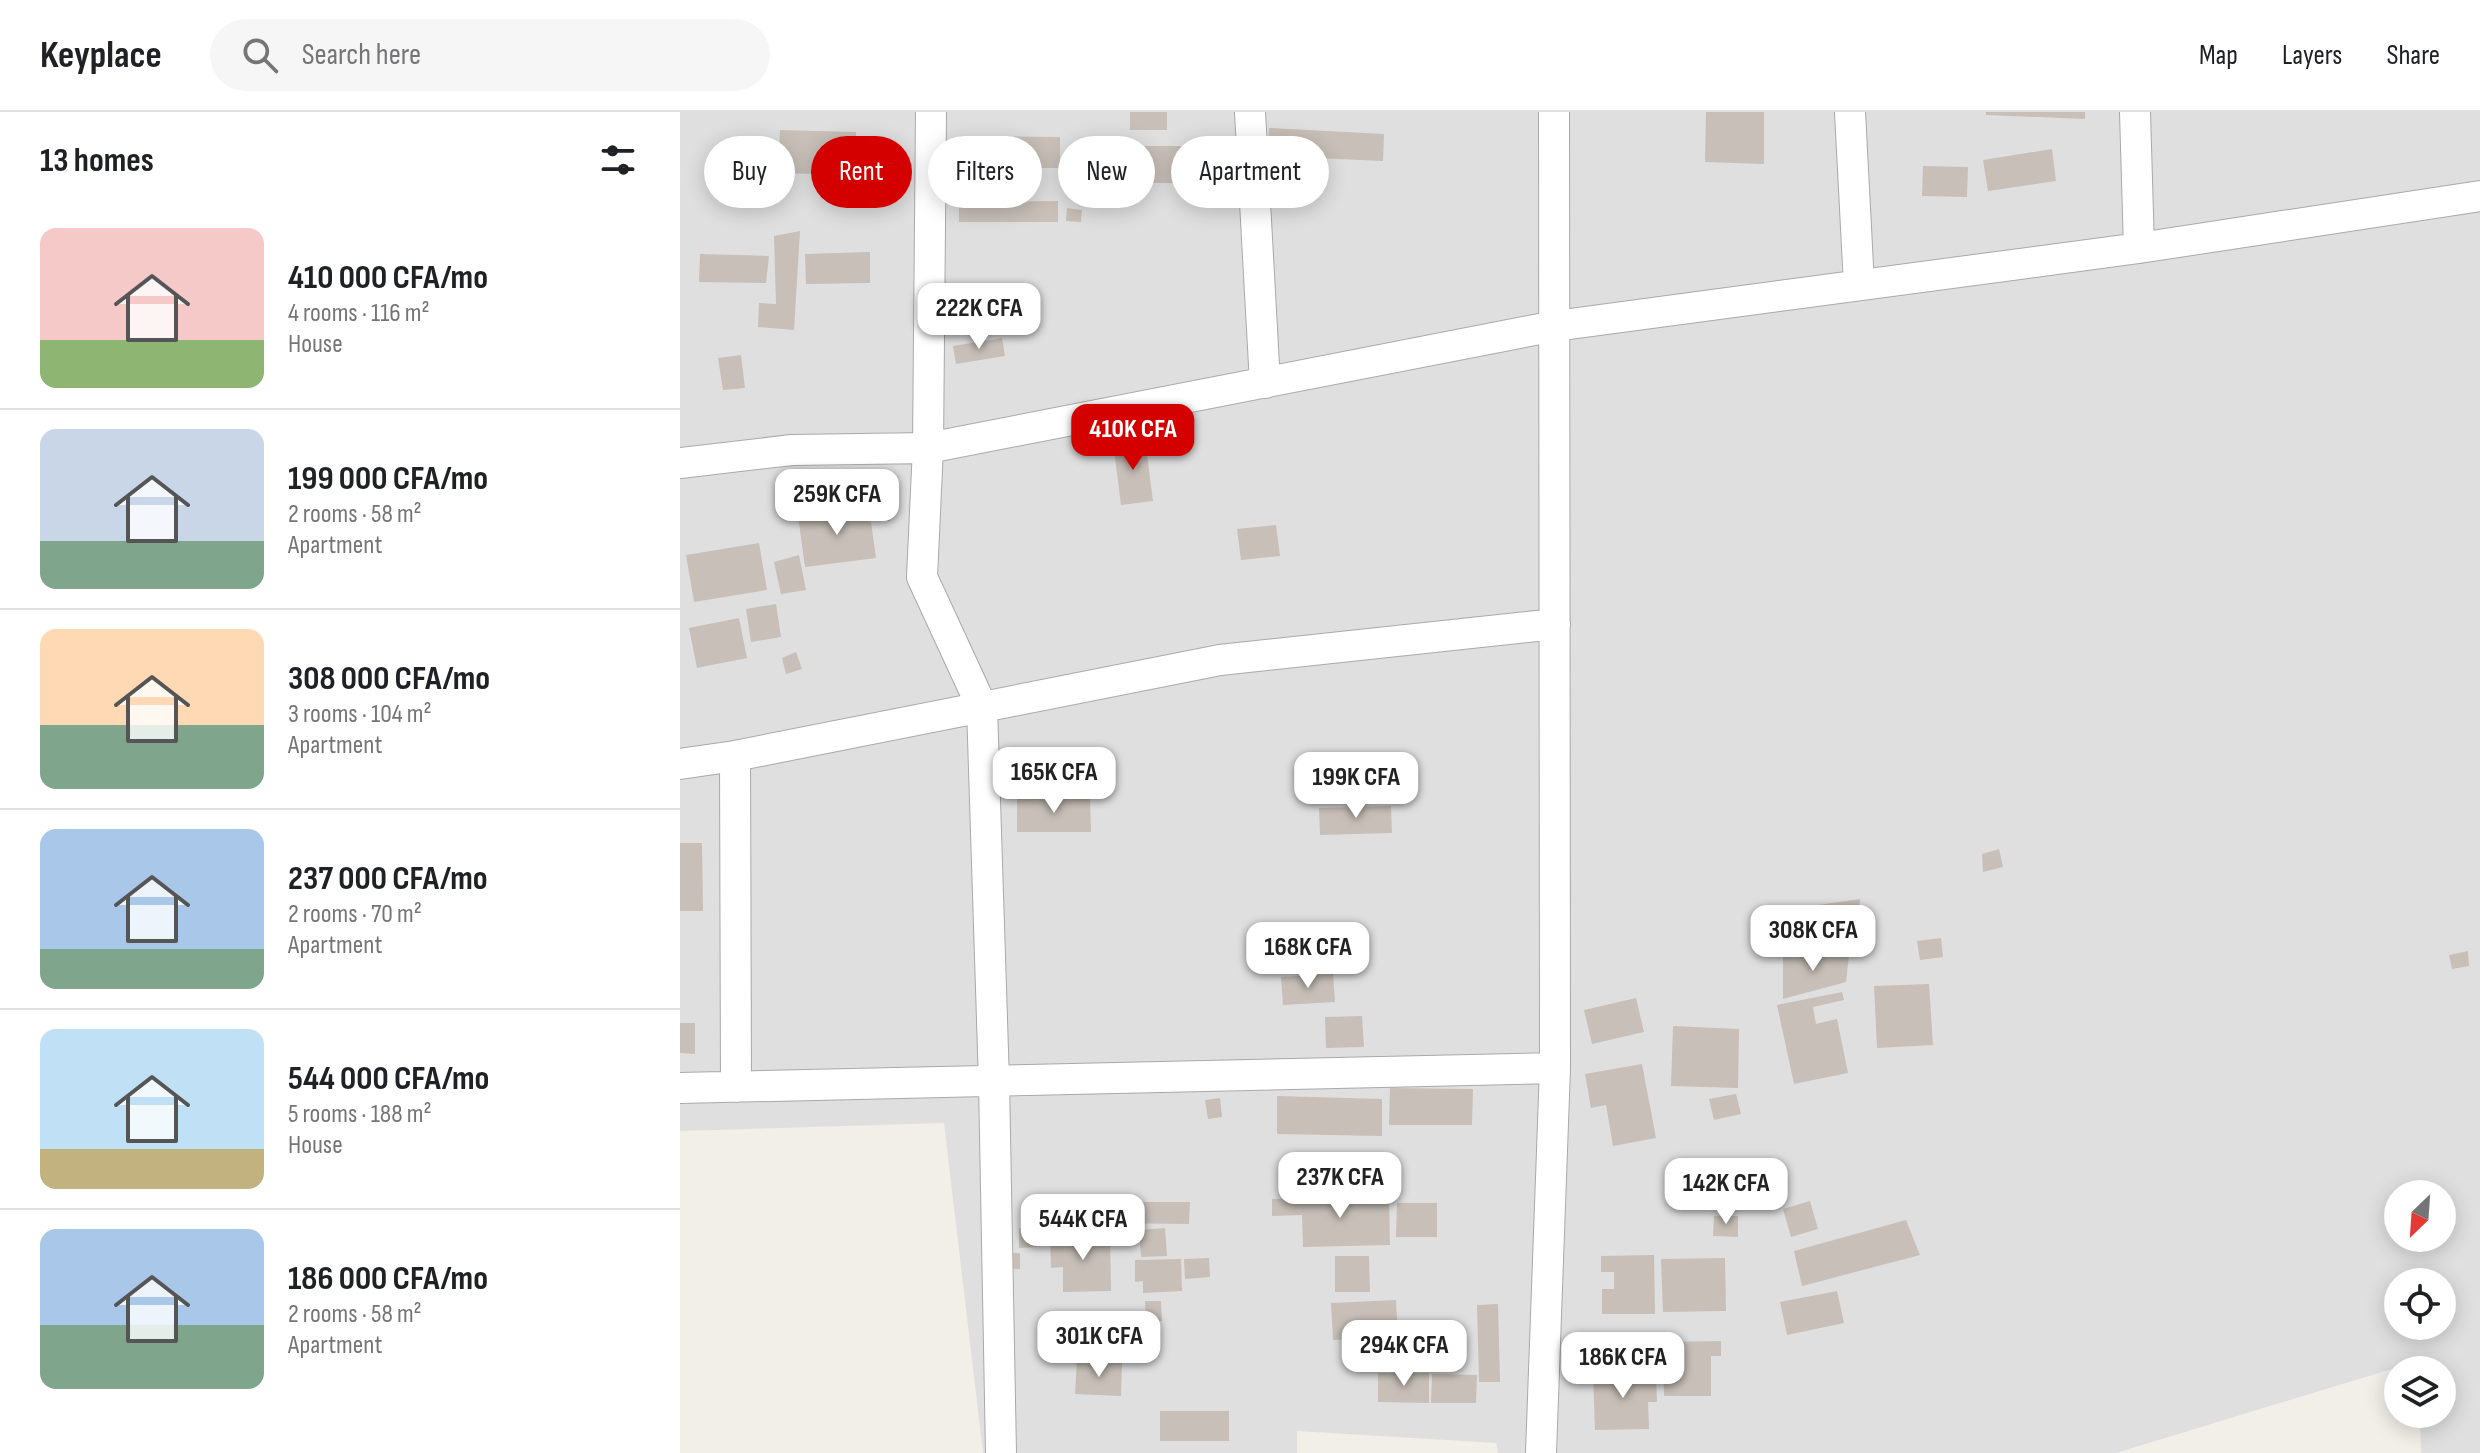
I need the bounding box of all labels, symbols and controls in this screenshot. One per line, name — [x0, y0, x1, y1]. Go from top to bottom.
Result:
search box — [210, 19, 770, 91]
text: Keyplace — [40, 33, 162, 78]
icon: search — [238, 33, 282, 77]
text: Search here — [302, 37, 421, 73]
text: Map — [2199, 39, 2238, 72]
text: Layers — [2282, 39, 2342, 72]
text: Share — [2386, 39, 2440, 72]
chip: Buy — [704, 136, 795, 208]
chip: Rent — [811, 136, 912, 208]
chip: Filters — [928, 136, 1042, 208]
chip: New — [1058, 136, 1155, 208]
chip: Apartment — [1171, 136, 1329, 208]
icon: filters — [596, 138, 640, 182]
text: 13 homes — [40, 140, 154, 181]
text: 410 000 CFA/mo — [288, 257, 488, 298]
icon: home — [104, 260, 200, 356]
pin: 222K CFA — [896, 283, 1062, 351]
text: 222K CFA — [936, 293, 1022, 324]
text: 4 rooms · 116 m² — [288, 298, 430, 329]
text: House — [288, 329, 343, 360]
pin: 410K CFA — [1050, 404, 1216, 472]
text: 410K CFA — [1089, 414, 1177, 445]
text: 199 000 CFA/mo — [288, 458, 488, 499]
icon: home — [104, 461, 200, 557]
pin: 259K CFA — [754, 469, 920, 537]
text: 259K CFA — [793, 479, 881, 510]
text: 2 rooms · 58 m² — [288, 499, 422, 530]
text: Apartment — [288, 530, 382, 561]
text: 308 000 CFA/mo — [288, 658, 490, 699]
icon: home — [104, 661, 200, 757]
text: 3 rooms · 104 m² — [288, 699, 432, 730]
text: Apartment — [288, 730, 382, 761]
pin: 165K CFA — [971, 747, 1137, 815]
pin: 199K CFA — [1273, 752, 1439, 820]
text: 165K CFA — [1011, 757, 1097, 788]
text: 199K CFA — [1312, 762, 1400, 793]
text: 237 000 CFA/mo — [288, 858, 488, 899]
icon: home — [104, 861, 200, 957]
text: 2 rooms · 70 m² — [288, 899, 422, 930]
pin: 308K CFA — [1730, 905, 1896, 973]
text: 308K CFA — [1768, 915, 1858, 946]
pin: 168K CFA — [1225, 922, 1391, 990]
text: Apartment — [288, 930, 382, 961]
text: 168K CFA — [1264, 932, 1352, 963]
text: 544 000 CFA/mo — [288, 1058, 489, 1099]
icon: home — [104, 1061, 200, 1157]
text: 5 rooms · 188 m² — [288, 1099, 431, 1130]
text: House — [288, 1130, 343, 1161]
pin: 237K CFA — [1257, 1152, 1423, 1220]
pin: 142K CFA — [1643, 1158, 1809, 1226]
text: 237K CFA — [1296, 1162, 1384, 1193]
text: 142K CFA — [1683, 1168, 1769, 1199]
north arrow — [2384, 1180, 2456, 1252]
map controls — [2384, 1180, 2456, 1428]
pin: 544K CFA — [1000, 1194, 1166, 1262]
text: 544K CFA — [1039, 1204, 1127, 1235]
text: 186 000 CFA/mo — [288, 1258, 488, 1299]
icon: home — [104, 1261, 200, 1357]
button: locate — [2384, 1268, 2456, 1340]
text: 2 rooms · 58 m² — [288, 1299, 422, 1330]
pin: 301K CFA — [1016, 1311, 1182, 1379]
pin: 294K CFA — [1321, 1320, 1487, 1388]
text: 301K CFA — [1055, 1321, 1143, 1352]
text: Apartment — [288, 1330, 382, 1361]
text: 294K CFA — [1360, 1330, 1448, 1361]
pin: 186K CFA — [1540, 1332, 1706, 1400]
text: 186K CFA — [1579, 1342, 1667, 1373]
button: layers — [2384, 1356, 2456, 1428]

